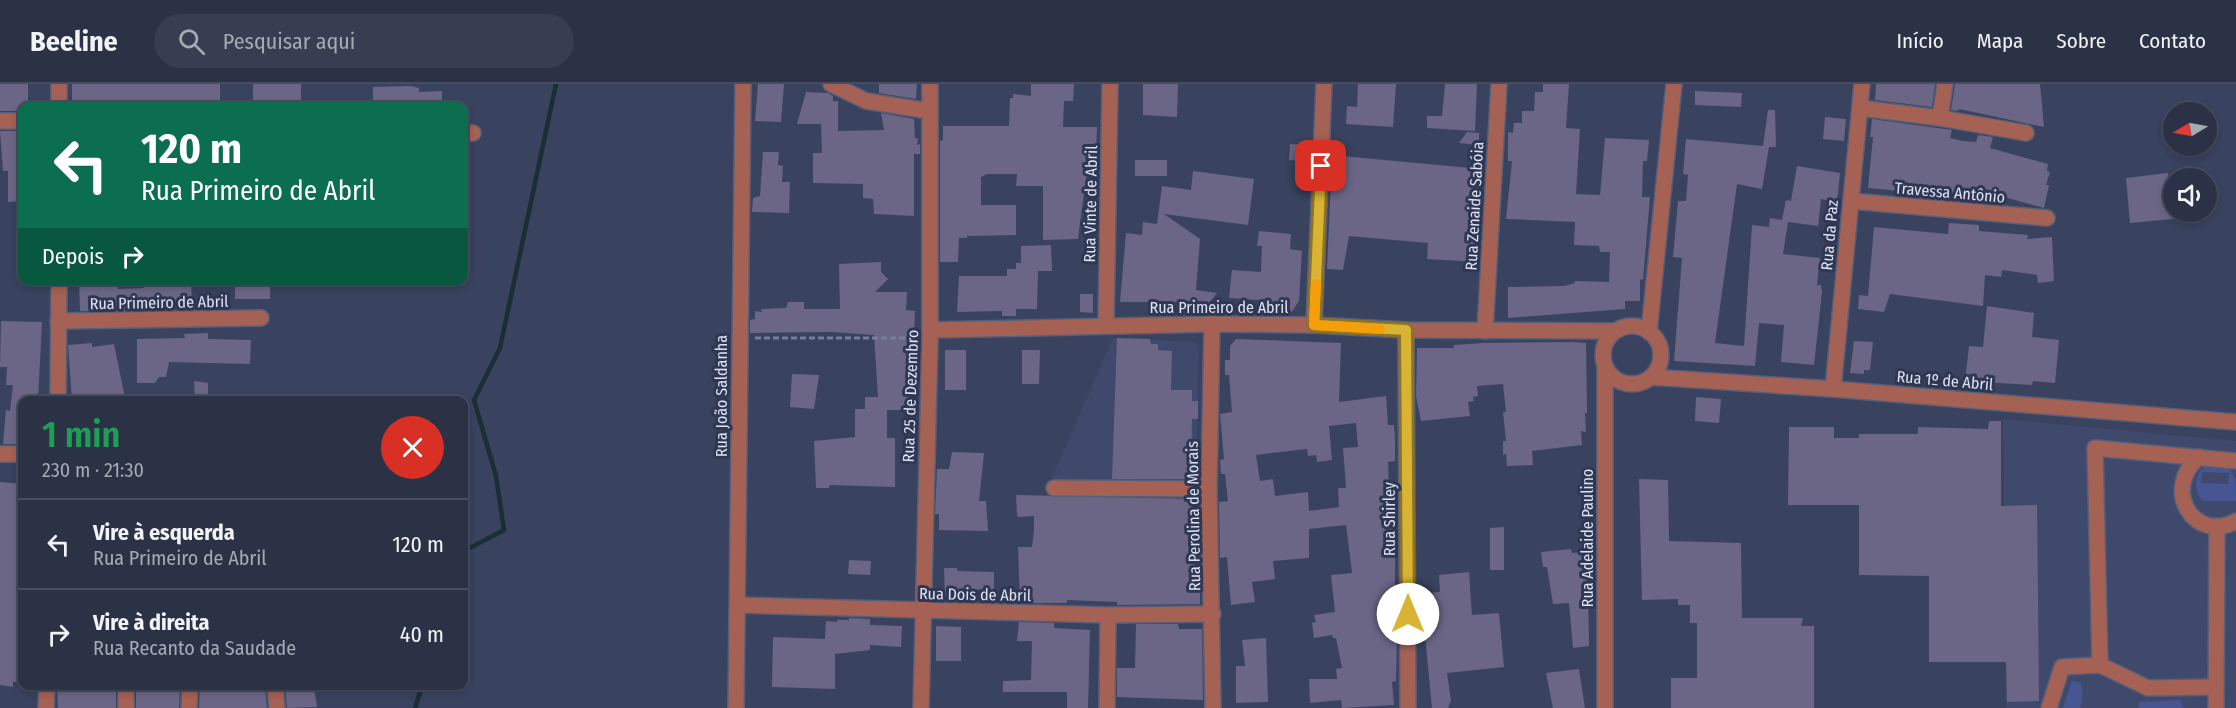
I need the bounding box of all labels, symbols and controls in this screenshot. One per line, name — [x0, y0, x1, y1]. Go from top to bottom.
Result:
search box — [154, 14, 574, 68]
text: Beeline — [30, 25, 118, 58]
icon: search — [175, 25, 208, 58]
text: Pesquisar aqui — [223, 28, 355, 55]
text: Início — [1897, 28, 1944, 54]
text: Mapa — [1977, 28, 2023, 54]
text: Sobre — [2056, 28, 2106, 54]
text: Contato — [2139, 28, 2206, 54]
north arrow — [2163, 102, 2217, 156]
map controls — [2163, 102, 2217, 222]
text: 120 m — [141, 124, 242, 174]
icon: left — [42, 126, 120, 204]
pin — [1295, 140, 1346, 191]
street label: Rua Zenaide Sabóia — [1462, 141, 1487, 271]
street label: Rua Vinte de Abril — [1080, 145, 1101, 263]
icon: arrive — [1304, 149, 1337, 182]
button: sound — [2163, 168, 2217, 222]
text: Rua Primeiro de Abril — [141, 175, 375, 207]
street label: Travessa Antônio — [1894, 178, 2006, 207]
street label: Rua da Paz — [1817, 199, 1842, 271]
icon: right — [116, 240, 149, 273]
text: Depois — [42, 243, 104, 270]
street label: Rua Primeiro de Abril — [89, 292, 229, 313]
street label: Rua Primeiro de Abril — [1150, 298, 1288, 317]
street label: Rua 25 de Dezembro — [899, 329, 922, 463]
street label: Rua João Saldanha — [712, 335, 731, 457]
street label: Rua 1º de Abril — [1896, 367, 1994, 394]
text: 1 min — [42, 413, 120, 457]
button: close — [381, 416, 444, 479]
street label: Rua Perolina de Morais — [1183, 441, 1204, 591]
text: 230 m · 21:30 — [42, 458, 144, 482]
street label: Rua Adelaide Paulino — [1578, 469, 1597, 607]
street label: Rua Shirley — [1380, 481, 1399, 556]
text: Vire à esquerda — [93, 519, 235, 546]
icon: left — [42, 528, 75, 561]
text: 120 m — [392, 531, 444, 558]
text: Rua Primeiro de Abril — [93, 546, 267, 570]
position arrow — [1376, 582, 1440, 646]
street label: Rua Dois de Abril — [919, 584, 1031, 605]
text: Vire à direita — [93, 609, 209, 636]
icon: right — [42, 618, 75, 651]
text: 40 m — [400, 621, 444, 648]
text: Rua Recanto da Saudade — [93, 636, 296, 660]

